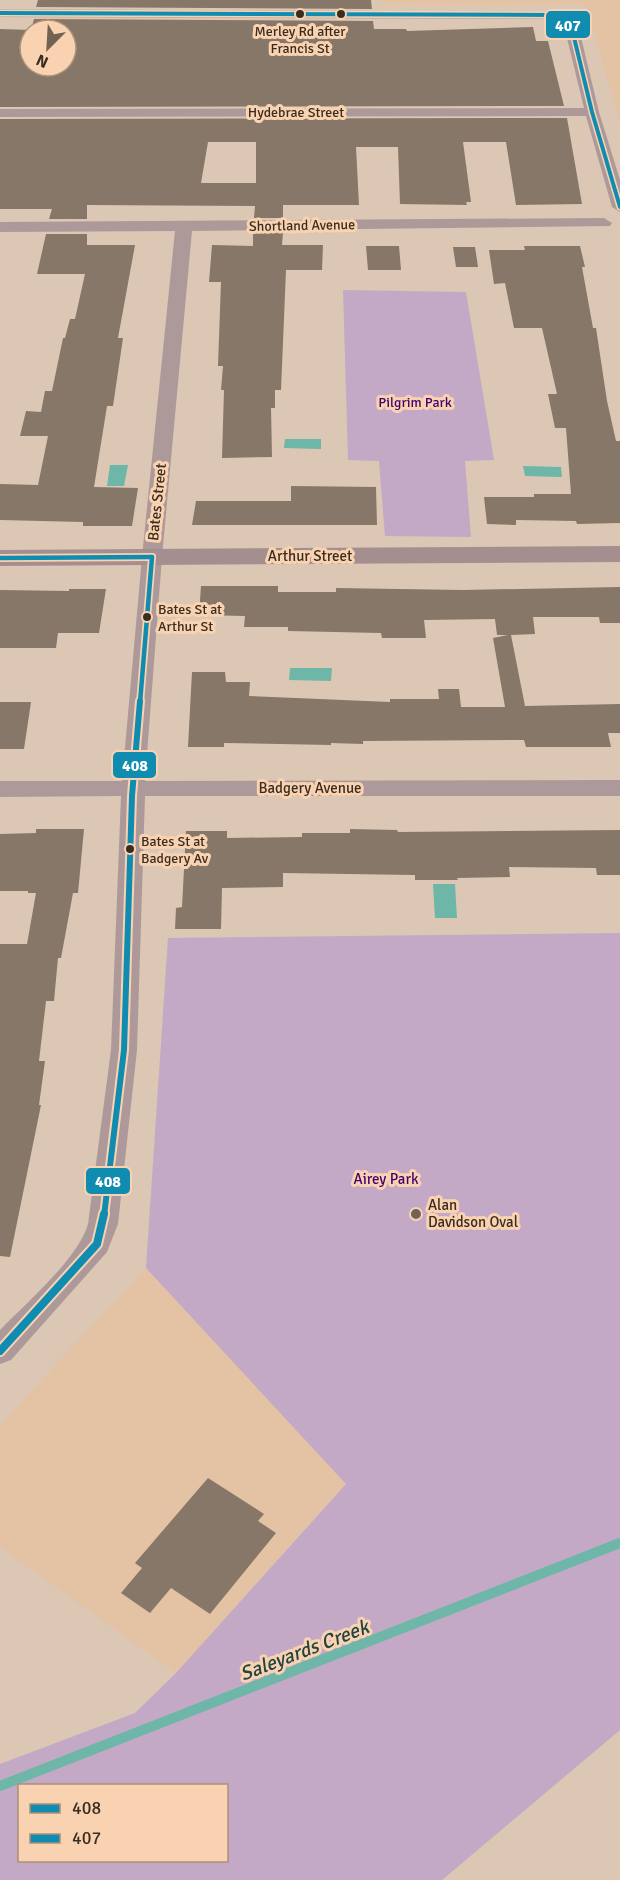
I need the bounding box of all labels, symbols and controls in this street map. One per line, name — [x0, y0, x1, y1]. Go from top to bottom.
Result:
marker: Merley Rd after Francis St — [294, 8, 306, 20]
unlabelled marker — [335, 8, 347, 20]
line badge: 407 — [545, 10, 591, 39]
text: 407 — [555, 16, 581, 36]
north arrow — [18, 18, 78, 78]
place label: Merley Rd after Francis St — [255, 23, 346, 57]
text: N — [33, 49, 51, 72]
street label: Hydebrae Street — [248, 104, 344, 121]
street label: Shortland Avenue — [249, 216, 355, 235]
park label: Pilgrim Park — [378, 394, 452, 411]
street label: Bates Street — [144, 462, 170, 542]
street label: Arthur Street — [268, 547, 352, 565]
place label: Bates St at Arthur St — [158, 601, 222, 635]
marker: Bates St at Arthur St — [141, 611, 153, 623]
line badge: 408 — [112, 751, 157, 779]
text: 408 — [122, 756, 148, 776]
street label: Badgery Avenue — [258, 779, 362, 797]
place label: Bates St at Badgery Av — [141, 833, 209, 867]
marker: Bates St at Badgery Av — [124, 843, 136, 855]
line badge: 408 — [85, 1167, 131, 1195]
park label: Airey Park — [354, 1170, 419, 1188]
text: 408 — [95, 1172, 121, 1192]
place label: Alan Davidson Oval — [428, 1196, 518, 1231]
marker: Alan Davidson Oval — [409, 1207, 423, 1221]
water label: Saleyards Creek — [236, 1614, 374, 1687]
legend — [18, 1784, 228, 1862]
text: 408 — [72, 1797, 101, 1819]
text: 407 — [72, 1827, 101, 1849]

